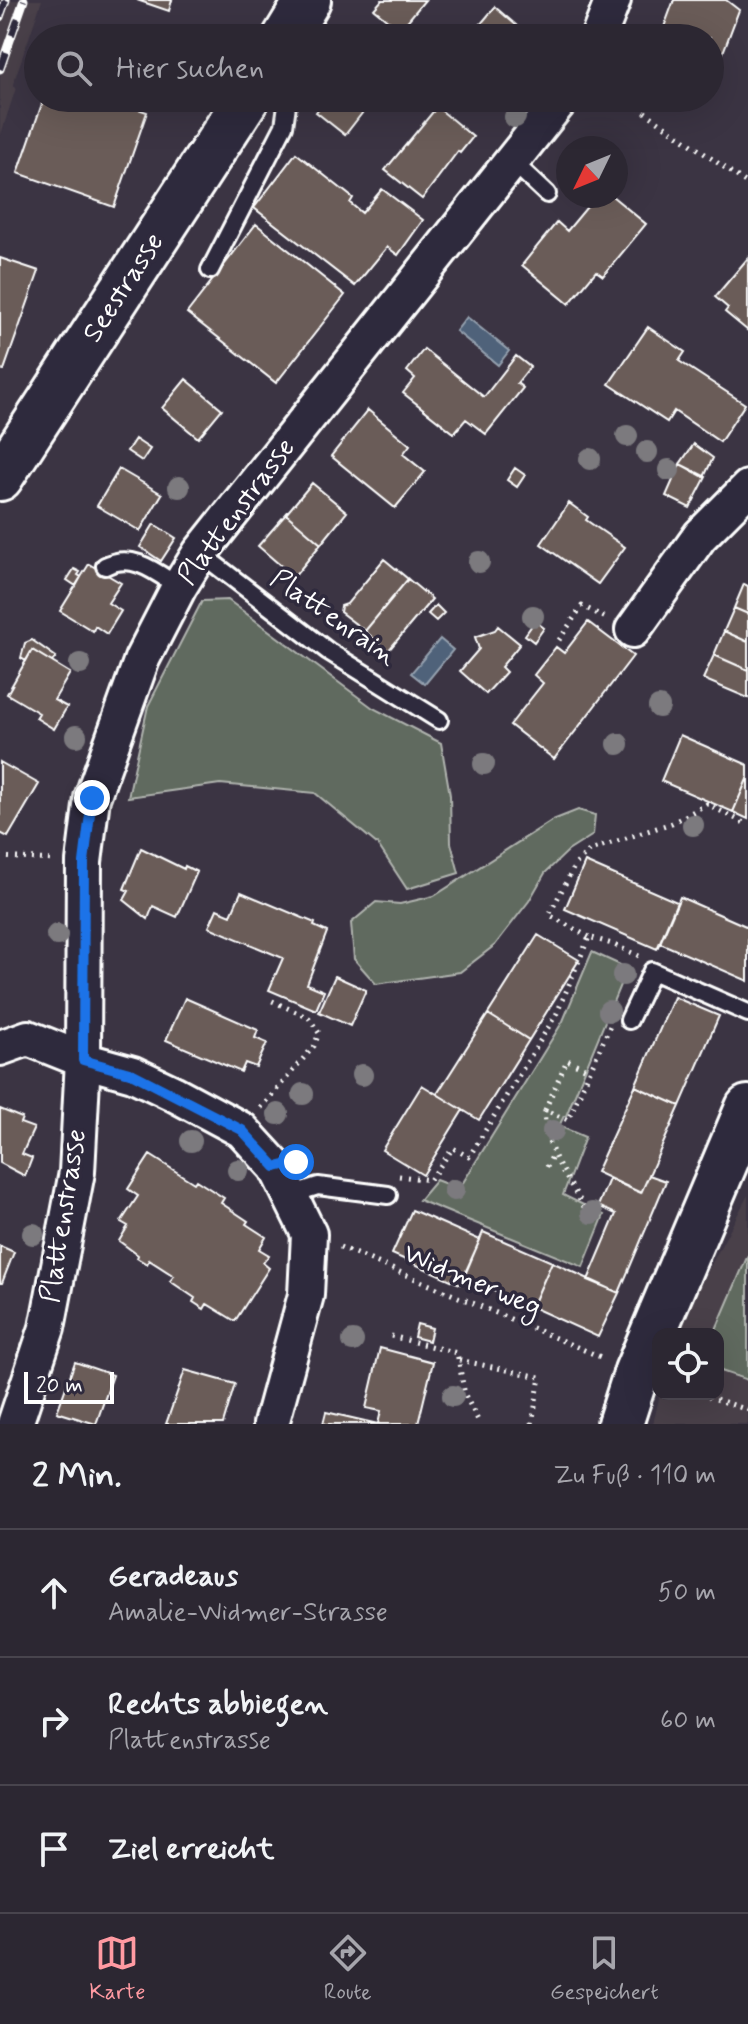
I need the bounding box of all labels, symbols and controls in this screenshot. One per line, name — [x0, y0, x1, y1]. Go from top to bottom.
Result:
search box — [24, 24, 724, 112]
icon: search — [52, 46, 96, 90]
text: Hier suchen — [116, 49, 264, 88]
north arrow — [556, 136, 628, 208]
street label: Seestrasse — [75, 226, 173, 350]
street label: Plattenstrasse — [169, 431, 305, 593]
street label: Plattenrain — [262, 561, 404, 675]
route end — [74, 780, 110, 816]
street label: Plattenstrasse — [32, 1127, 96, 1305]
route start — [278, 1144, 314, 1180]
street label: Widmerweg — [397, 1235, 547, 1328]
map controls — [652, 1328, 724, 1400]
button: locate — [652, 1328, 724, 1400]
scale bar — [24, 1368, 114, 1404]
text: 20 m — [36, 1372, 83, 1400]
text: 2 Min. — [32, 1454, 122, 1499]
text: Zu Fuß · 110 m — [554, 1459, 716, 1493]
text: Geradeaus — [108, 1557, 238, 1596]
icon: ahead — [32, 1571, 76, 1615]
text: 50 m — [658, 1576, 716, 1610]
text: Amalie-Widmer-Strasse — [108, 1596, 388, 1630]
text: Rechts abbiegen — [108, 1685, 328, 1724]
icon: right — [32, 1699, 76, 1743]
text: 60 m — [660, 1704, 716, 1738]
text: Plattenstrasse — [108, 1724, 271, 1758]
icon: arrive — [32, 1827, 76, 1871]
text: Ziel erreicht — [108, 1830, 274, 1869]
tab: Karte — [89, 1931, 145, 2007]
tab: Route — [324, 1931, 372, 2007]
tab: Gespeichert — [550, 1931, 659, 2007]

